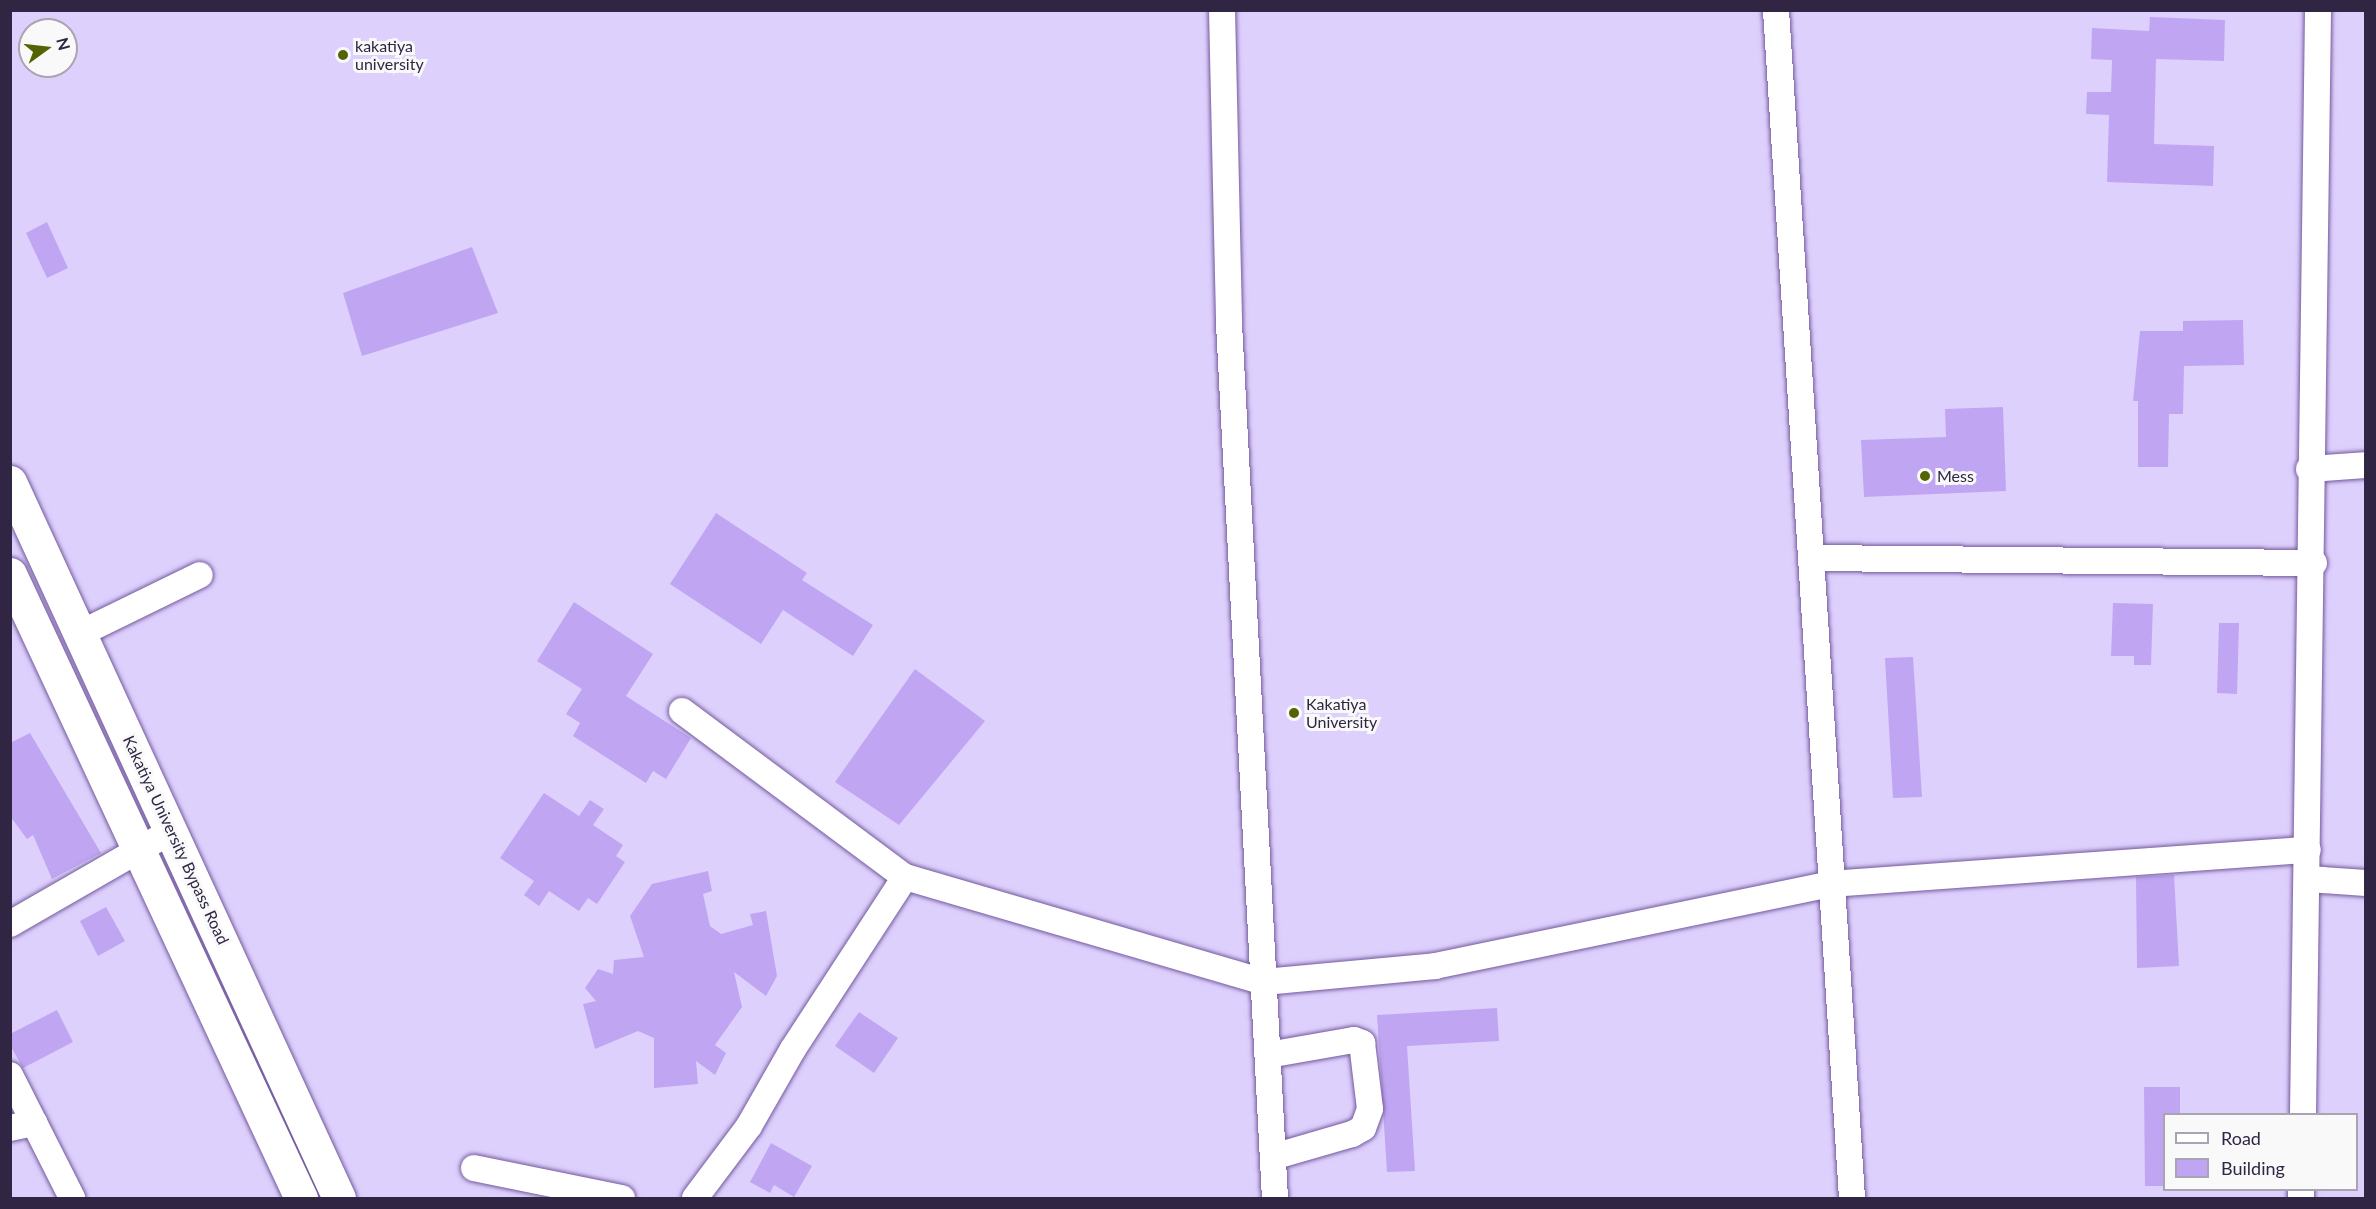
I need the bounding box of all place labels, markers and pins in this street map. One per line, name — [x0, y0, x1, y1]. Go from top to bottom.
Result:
place label: kakatiya university — [355, 36, 424, 74]
marker: kakatiya university — [336, 48, 350, 62]
place label: Mess — [1937, 466, 1974, 486]
marker: Mess — [1918, 469, 1932, 483]
place label: Kakatiya University — [1306, 694, 1377, 732]
marker: Kakatiya University — [1287, 706, 1301, 720]

